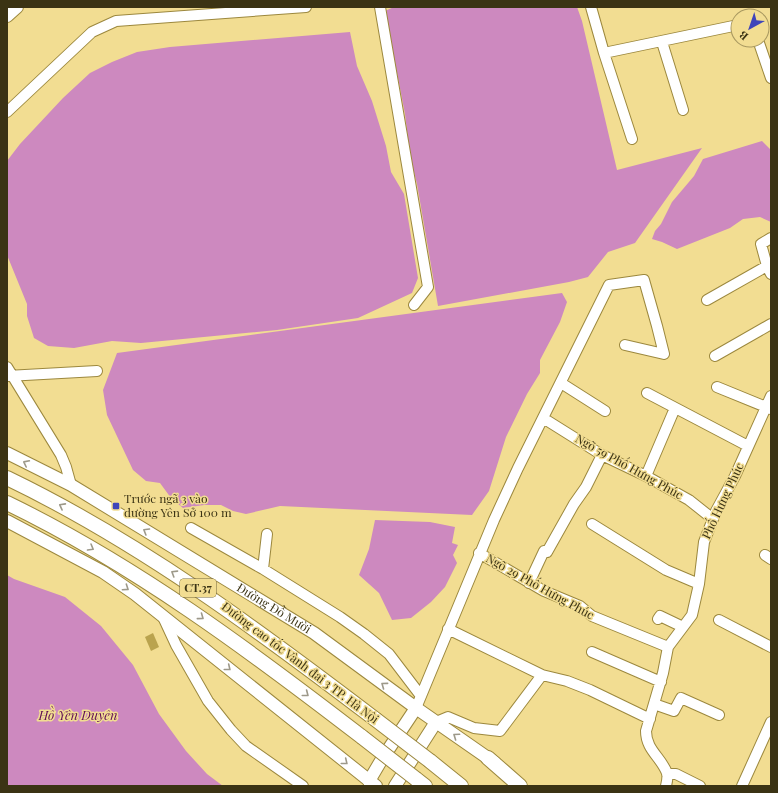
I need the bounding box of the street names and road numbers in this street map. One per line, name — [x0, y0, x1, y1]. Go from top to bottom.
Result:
street label: Ngõ 59 Phố Hưng Phúc — [573, 430, 686, 502]
street label: Phố Hưng Phúc — [697, 460, 747, 541]
street label: Ngõ 29 Phố Hưng Phúc — [483, 550, 598, 623]
road number: CT.37 — [180, 579, 216, 597]
street label: Đường Đỗ Mười — [234, 579, 315, 637]
street label: Đường cao tốc Vành đai 3 TP. Hà Nội — [219, 598, 383, 727]

